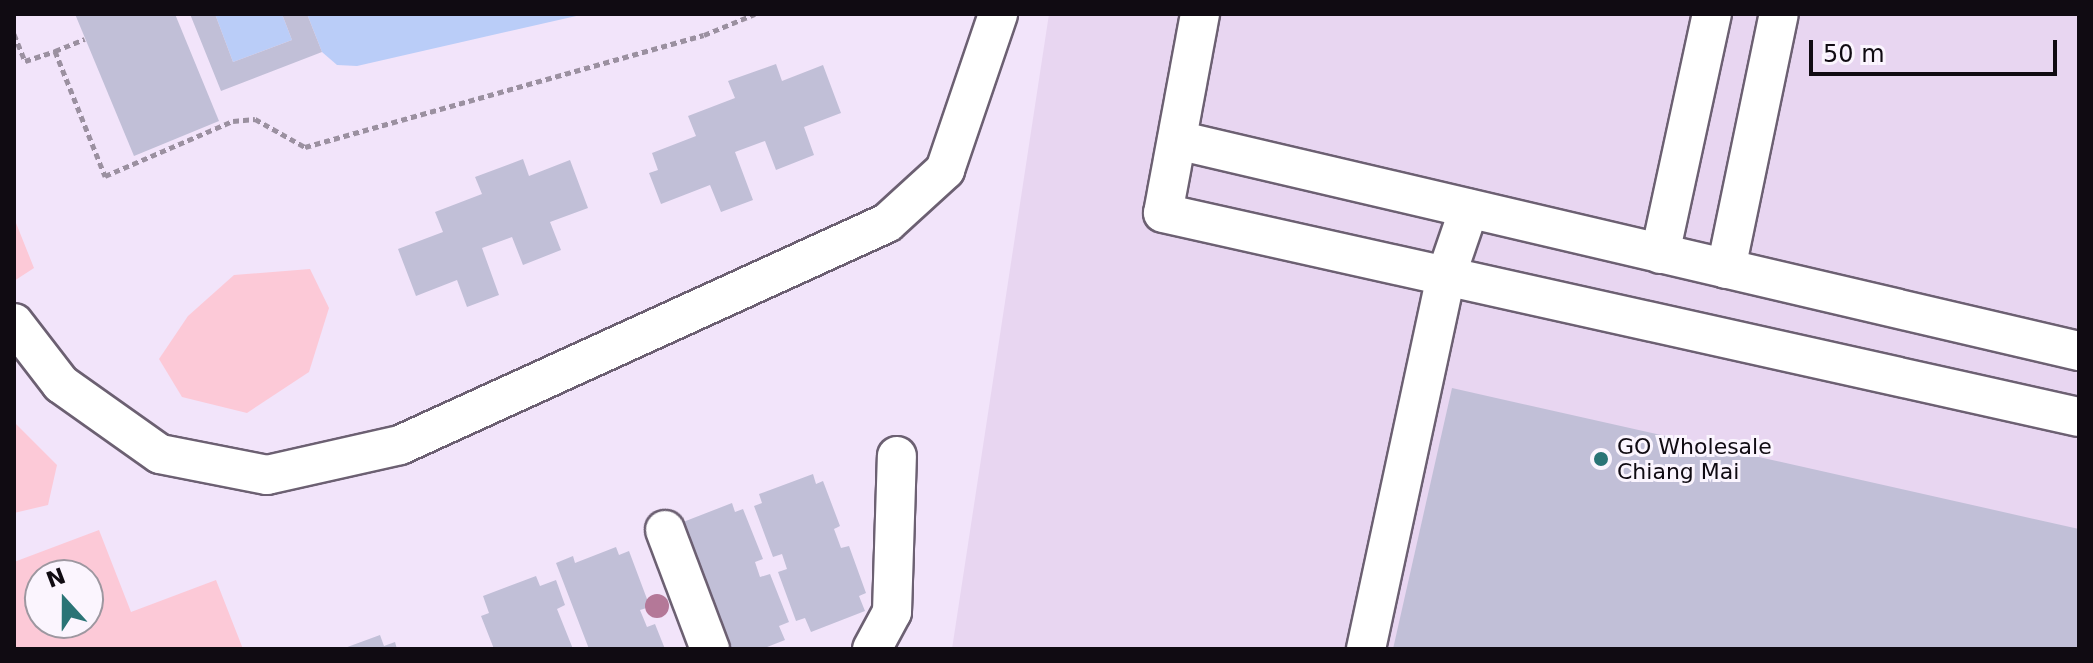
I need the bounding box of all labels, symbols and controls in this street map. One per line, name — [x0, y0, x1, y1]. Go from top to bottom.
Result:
scale bar — [1813, 24, 2061, 74]
text: 50 m — [1823, 40, 1885, 68]
place label: GO Wholesale Chiang Mai — [1617, 433, 1772, 484]
marker: GO Wholesale Chiang Mai — [1592, 450, 1610, 468]
north arrow — [24, 559, 104, 639]
text: N — [43, 563, 69, 593]

